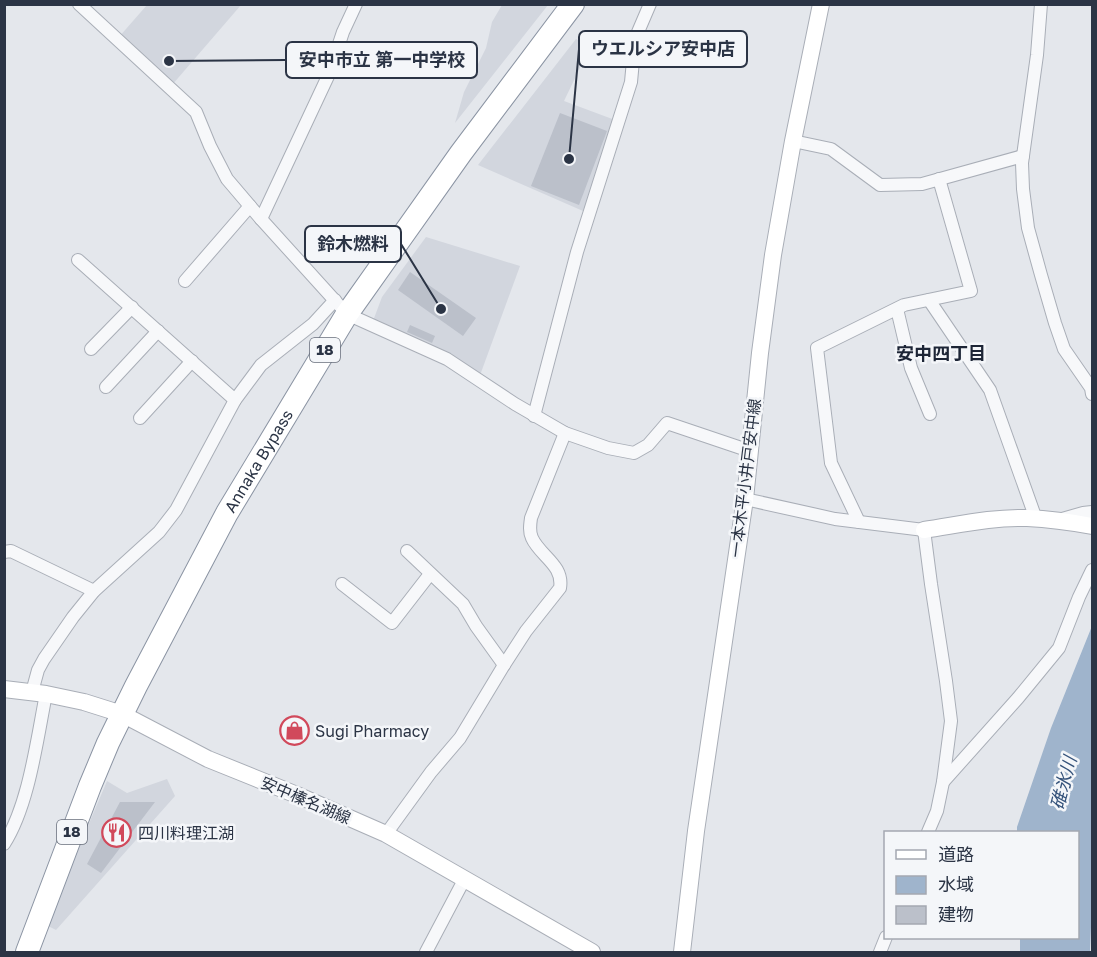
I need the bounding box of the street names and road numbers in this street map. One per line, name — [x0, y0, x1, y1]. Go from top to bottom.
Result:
road number: 18 — [310, 338, 340, 362]
street label: 一本木平小井戸安中線 — [725, 397, 765, 559]
street label: Annaka Bypass — [220, 406, 297, 516]
street label: 安中榛名湖線 — [258, 772, 354, 828]
road number: 18 — [57, 820, 87, 844]

